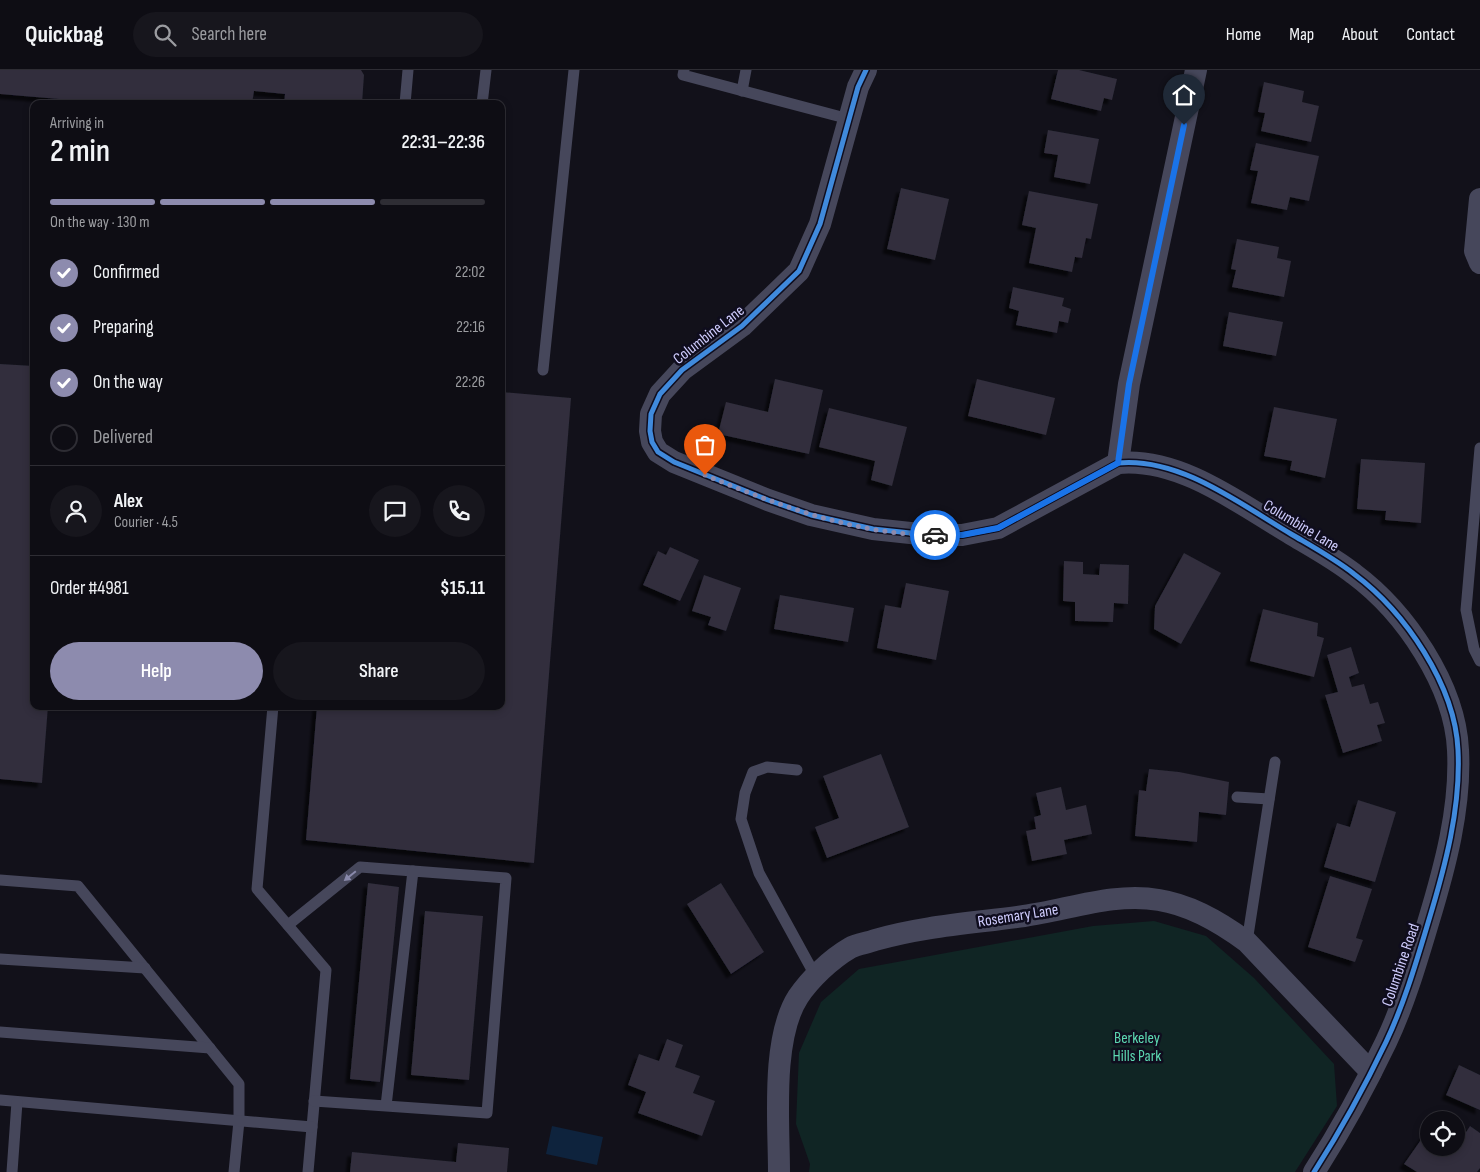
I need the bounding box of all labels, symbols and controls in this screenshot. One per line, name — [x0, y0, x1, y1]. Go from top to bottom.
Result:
search box — [133, 12, 483, 57]
text: Quickbag — [25, 20, 103, 49]
icon: search — [151, 21, 179, 49]
text: Search here — [191, 23, 267, 46]
text: Home — [1226, 24, 1261, 45]
text: Map — [1289, 24, 1314, 45]
text: About — [1342, 24, 1378, 45]
text: Contact — [1406, 24, 1455, 45]
pin — [1163, 74, 1205, 125]
icon: home — [1170, 81, 1198, 109]
text: Arriving in — [50, 114, 104, 133]
text: 22:31–22:36 — [401, 131, 485, 154]
text: 2 min — [50, 132, 110, 171]
text: On the way · 130 m — [50, 213, 149, 232]
icon: check — [50, 259, 78, 287]
text: Confirmed — [93, 261, 160, 284]
text: 22:02 — [455, 263, 485, 282]
street label: Columbine Lane — [670, 301, 748, 369]
icon: check — [50, 314, 78, 342]
text: Preparing — [93, 316, 154, 339]
text: 22:16 — [456, 318, 485, 337]
icon: check — [50, 369, 78, 397]
text: On the way — [93, 371, 163, 394]
text: 22:26 — [455, 373, 485, 392]
pin — [684, 424, 726, 475]
text: Delivered — [93, 426, 153, 449]
icon: bag — [691, 431, 719, 459]
button: person — [50, 485, 102, 537]
button: chat — [369, 485, 421, 537]
button: phone — [433, 485, 485, 537]
text: Alex — [114, 490, 143, 513]
street label: Columbine Lane — [1260, 496, 1342, 556]
courier — [910, 510, 960, 560]
text: Courier · 4.5 — [114, 513, 178, 532]
icon: car — [921, 521, 949, 549]
text: Order #4981 — [50, 577, 129, 600]
text: $15.11 — [440, 577, 485, 600]
button: Help — [50, 642, 263, 700]
button: Share — [273, 642, 485, 700]
one-way arrow — [344, 870, 357, 881]
street label: Rosemary Lane — [976, 900, 1060, 932]
street label: Columbine Road — [1378, 921, 1424, 1009]
park label: Berkeley Hills Park — [1113, 1029, 1161, 1066]
map controls — [1420, 1111, 1465, 1156]
button: locate — [1420, 1111, 1465, 1156]

